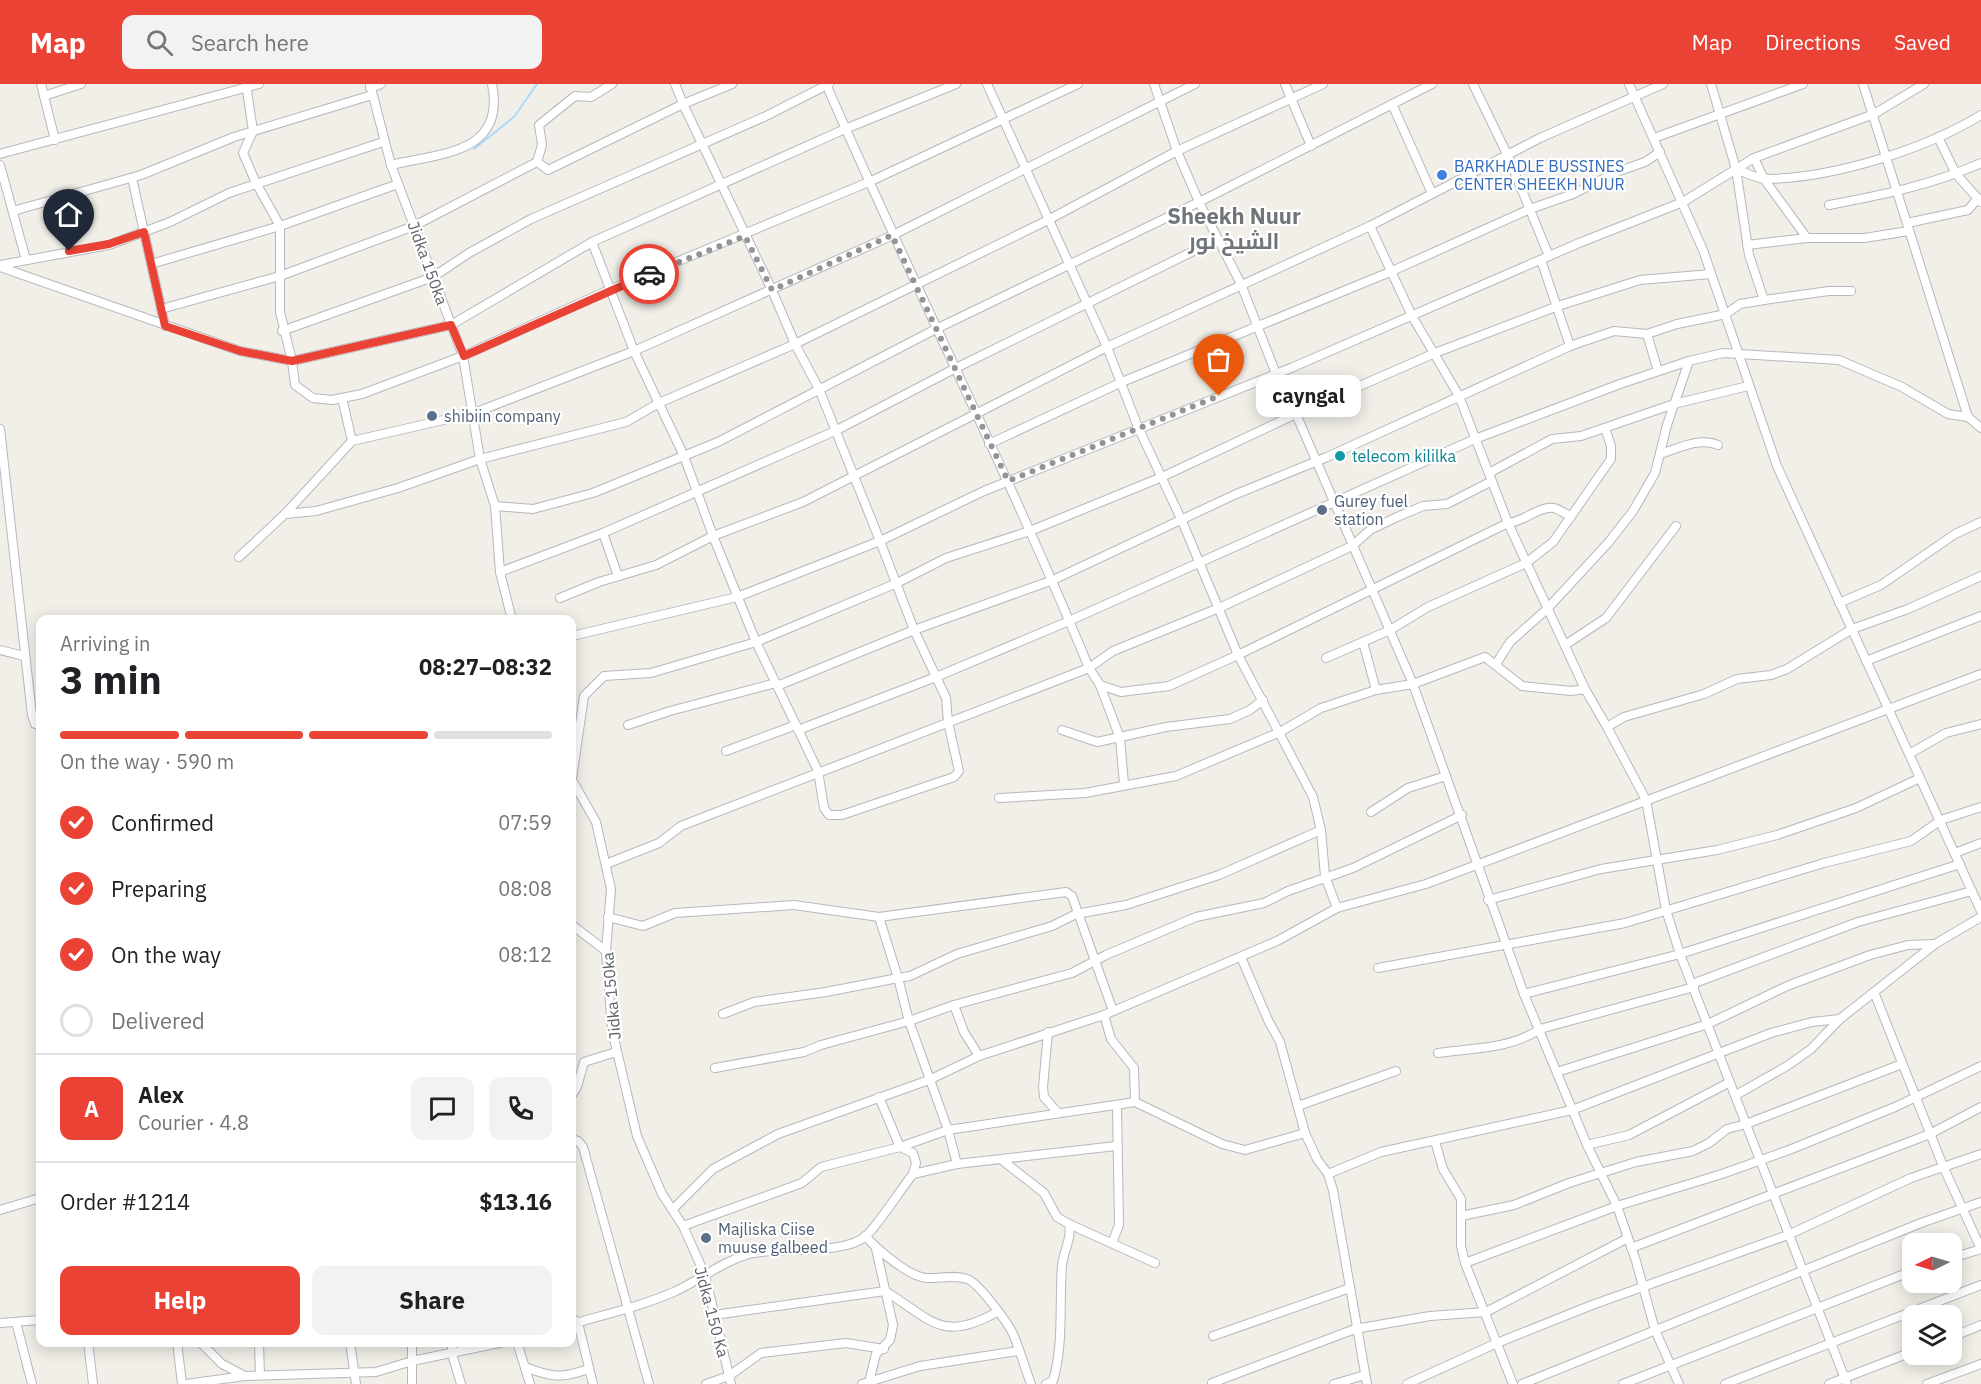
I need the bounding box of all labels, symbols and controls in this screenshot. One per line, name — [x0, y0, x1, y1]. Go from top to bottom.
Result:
search box — [122, 15, 542, 69]
text: Map — [30, 24, 86, 61]
icon: search — [143, 26, 176, 59]
text: Search here — [191, 28, 309, 57]
text: Map — [1692, 28, 1732, 56]
text: Directions — [1765, 28, 1861, 56]
text: Saved — [1894, 28, 1951, 56]
place label: BARKHADLE BUSSINES CENTER SHEEKH NUUR — [1454, 156, 1625, 194]
marker: BARKHADLE BUSSINES CENTER SHEEKH NUUR — [1435, 168, 1449, 182]
pin — [43, 189, 94, 251]
icon: home — [52, 198, 85, 231]
district label: Sheekh Nuur الشيخ نور — [1167, 201, 1301, 256]
street label: Jidka 150ka — [404, 218, 453, 308]
courier — [619, 244, 679, 304]
icon: car — [633, 258, 666, 291]
pin — [1193, 334, 1244, 396]
icon: bag — [1202, 343, 1235, 376]
callout: cayngal — [1255, 375, 1360, 417]
text: cayngal — [1272, 382, 1345, 409]
place label: shibiin company — [444, 406, 561, 426]
marker: shibiin company — [425, 409, 439, 423]
place label: telecom kililka — [1352, 446, 1457, 466]
marker: telecom kililka — [1333, 449, 1347, 463]
place label: Gurey fuel station — [1334, 491, 1408, 529]
marker: Gurey fuel station — [1315, 503, 1329, 517]
text: Arriving in — [60, 630, 150, 657]
text: 08:27–08:32 — [419, 652, 552, 681]
text: 3 min — [60, 654, 162, 705]
text: On the way · 590 m — [60, 748, 234, 775]
icon: check — [60, 806, 93, 839]
text: Confirmed — [111, 808, 214, 837]
text: 07:59 — [498, 809, 552, 836]
icon: check — [60, 872, 93, 905]
text: Preparing — [111, 874, 206, 903]
text: 08:08 — [498, 875, 552, 902]
icon: check — [60, 938, 93, 971]
text: On the way — [111, 940, 221, 969]
text: 08:12 — [498, 941, 552, 968]
street label: Jidka 150ka — [597, 951, 625, 1041]
text: Delivered — [111, 1006, 205, 1035]
button: chat — [411, 1077, 474, 1140]
button: phone — [489, 1077, 552, 1140]
text: Alex — [138, 1080, 184, 1109]
text: A — [84, 1094, 99, 1123]
text: Courier · 4.8 — [138, 1109, 249, 1136]
text: Order #1214 — [60, 1187, 190, 1216]
text: $13.16 — [479, 1187, 552, 1216]
place label: Majliska Ciise muuse galbeed — [718, 1219, 828, 1257]
marker: Majliska Ciise muuse galbeed — [699, 1231, 713, 1245]
north arrow — [1902, 1233, 1962, 1293]
map controls — [1902, 1233, 1962, 1365]
street label: Jidka 150 Ka — [690, 1264, 734, 1360]
button: Help — [60, 1266, 300, 1335]
button: Share — [312, 1266, 552, 1335]
button: layers — [1902, 1305, 1962, 1365]

